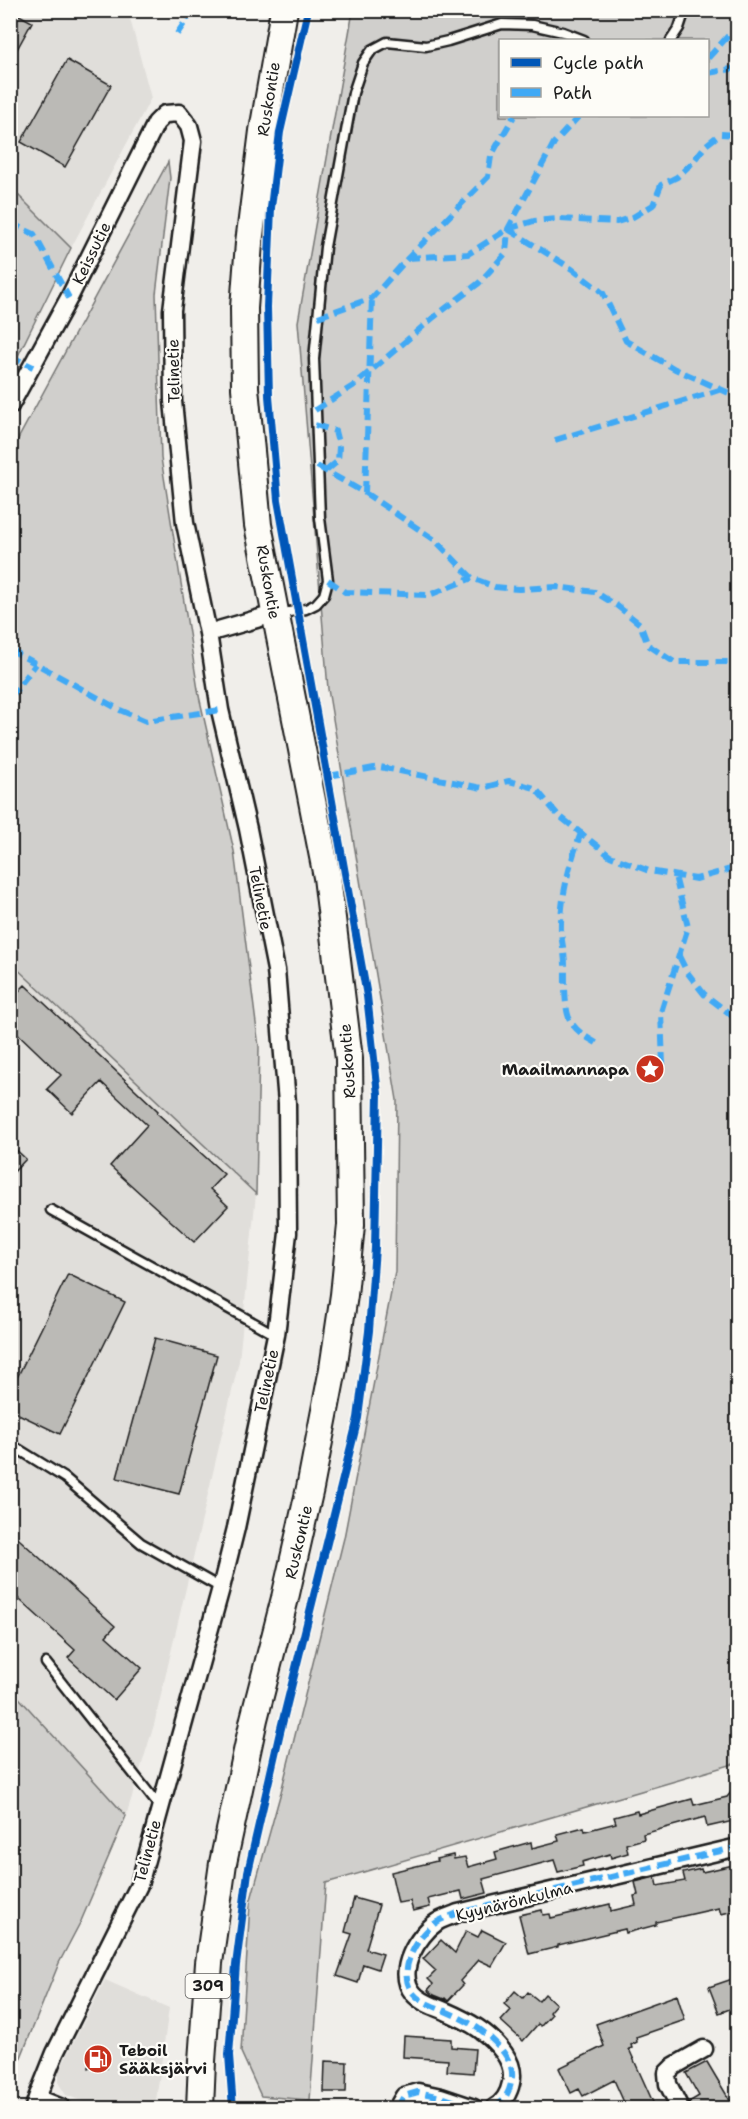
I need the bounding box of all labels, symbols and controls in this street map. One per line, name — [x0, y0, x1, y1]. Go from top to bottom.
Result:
legend — [499, 39, 709, 117]
text: Cycle path — [553, 51, 644, 75]
street label: Ruskontie — [252, 60, 285, 138]
text: Path — [553, 81, 592, 105]
street label: Keissutie — [67, 218, 116, 288]
street label: Telinetie — [162, 339, 185, 403]
street label: Ruskontie — [252, 543, 285, 621]
street label: Telinetie — [244, 864, 277, 932]
street label: Ruskontie — [334, 1023, 361, 1099]
place icon: Maailmannapa — [634, 1053, 666, 1085]
place label: Maailmannapa — [502, 1059, 629, 1080]
street label: Telinetie — [250, 1347, 283, 1415]
street label: Ruskontie — [280, 1503, 317, 1581]
street label: Telinetie — [129, 1817, 166, 1885]
street label: Kyynärönkulma — [453, 1877, 575, 1926]
road number: 309 — [186, 1974, 230, 1998]
place label: Teboil Sääksjärvi — [119, 2040, 207, 2079]
fuel station icon: Teboil Sääksjärvi — [82, 2043, 114, 2075]

